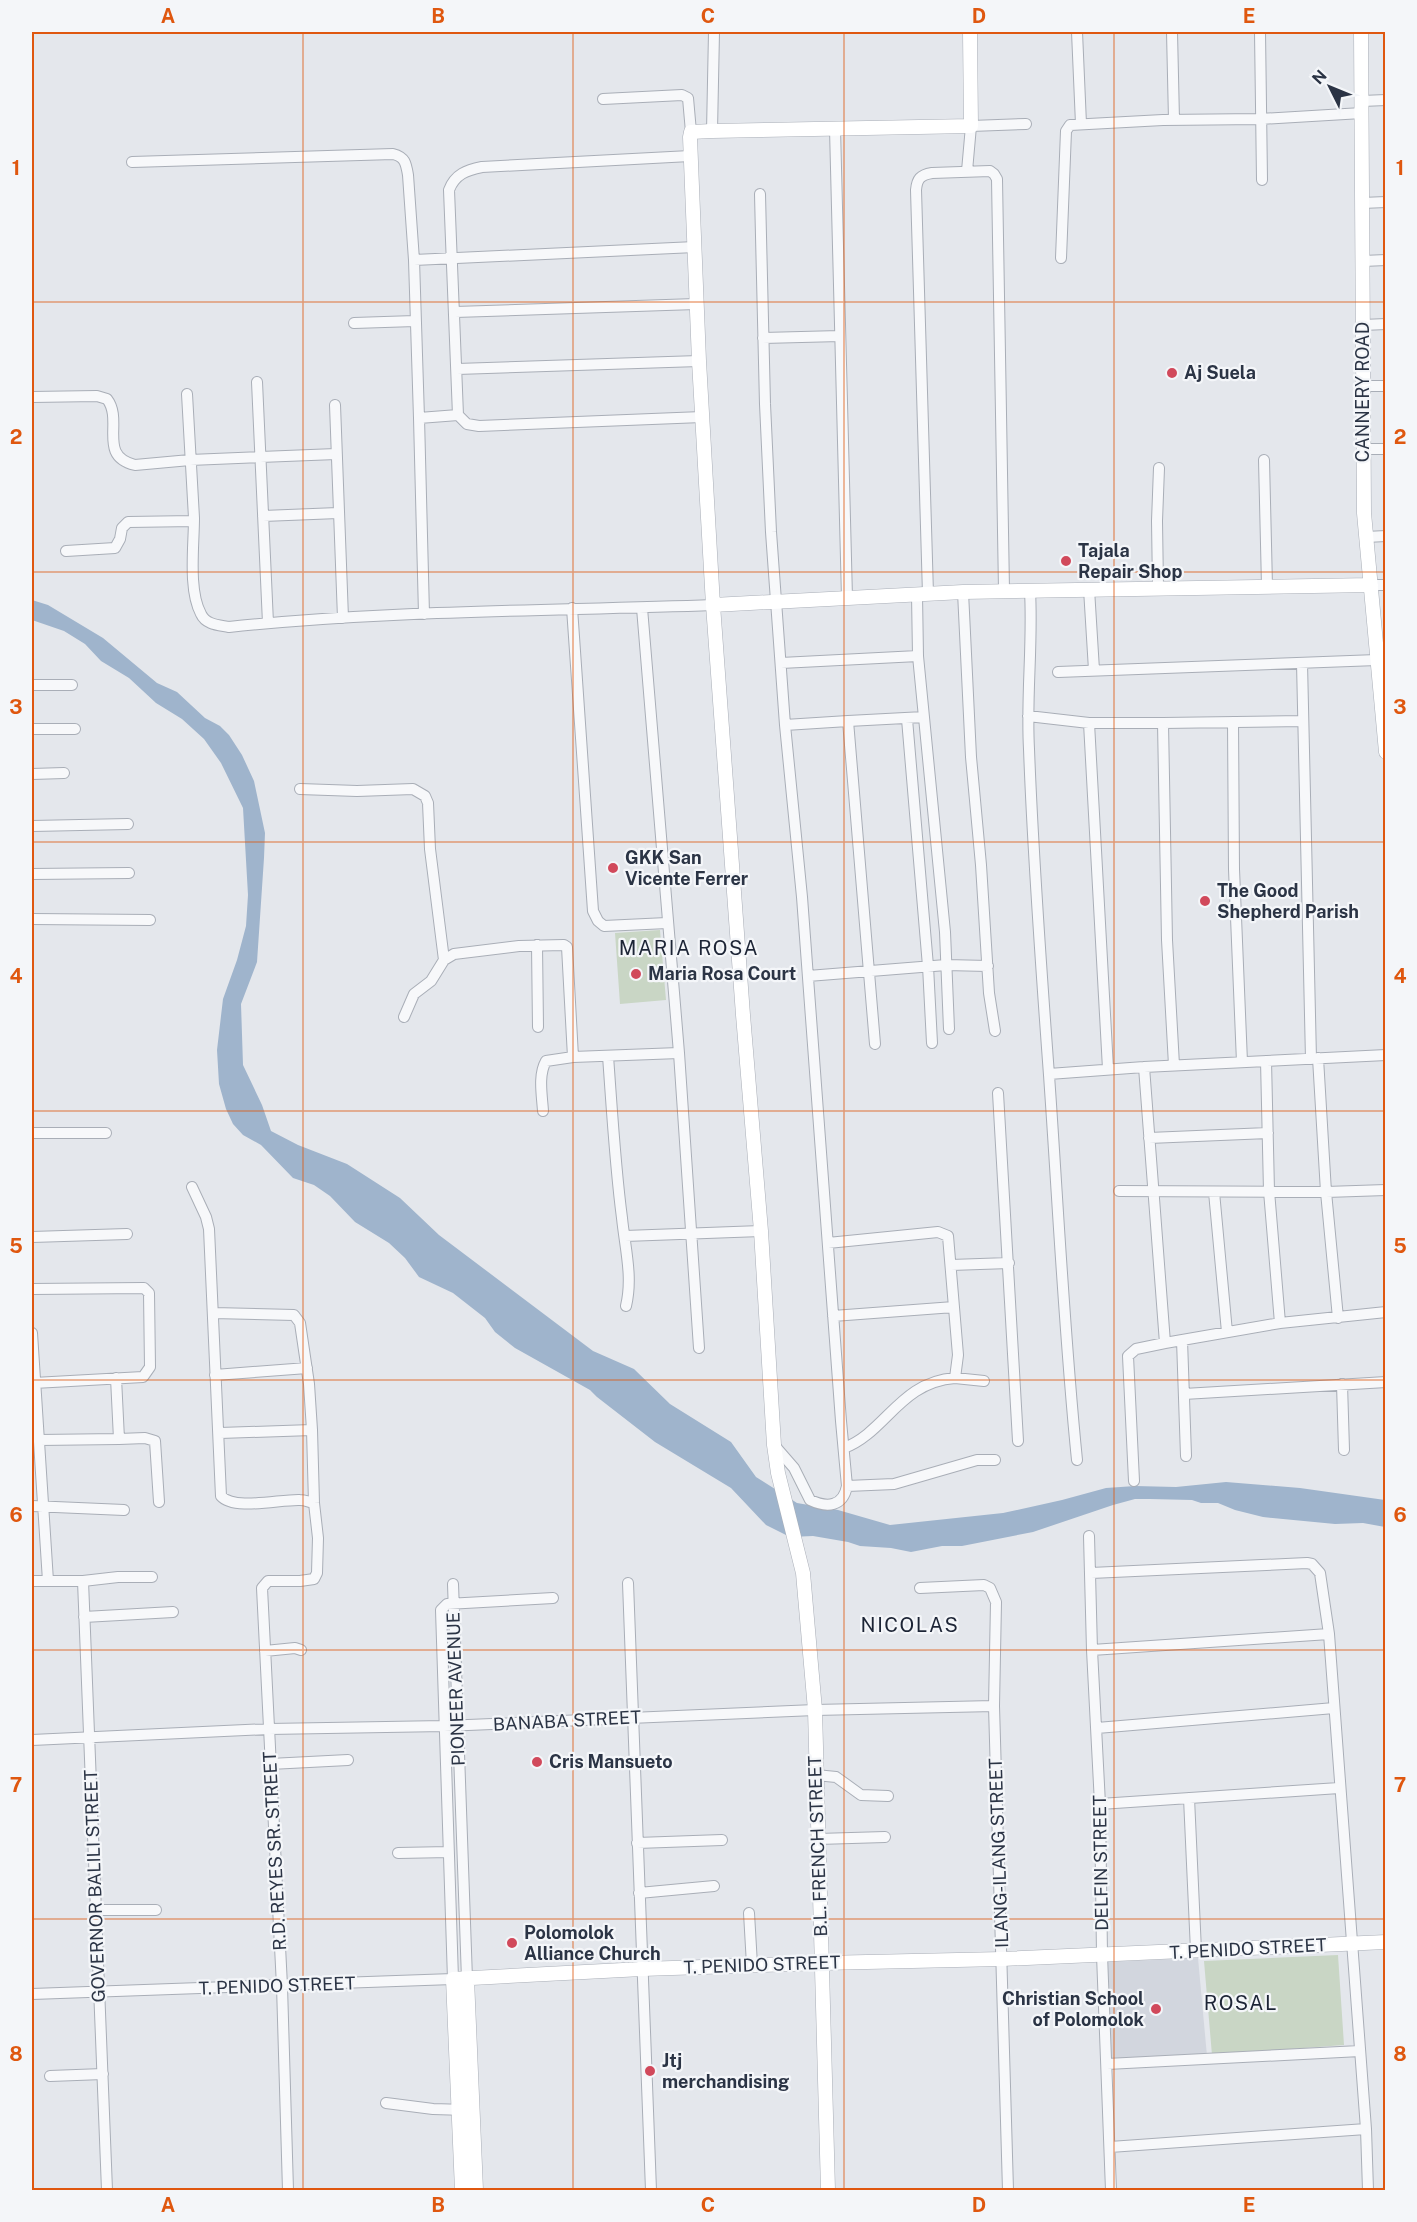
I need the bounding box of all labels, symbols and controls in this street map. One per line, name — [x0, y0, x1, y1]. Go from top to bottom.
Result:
text: A — [161, 4, 175, 28]
text: B — [431, 4, 445, 28]
text: C — [701, 4, 715, 28]
text: D — [972, 4, 986, 28]
text: E — [1243, 4, 1255, 28]
north arrow — [1300, 57, 1360, 117]
text: N — [1308, 66, 1331, 88]
text: 1 — [12, 156, 20, 180]
text: 1 — [1396, 156, 1404, 180]
street label: CANNERY ROAD — [1352, 322, 1373, 462]
place label: Aj Suela — [1184, 362, 1256, 383]
marker: Aj Suela — [1165, 366, 1179, 380]
text: 2 — [10, 425, 22, 449]
text: 2 — [1394, 425, 1406, 449]
place label: Tajala Repair Shop — [1078, 540, 1182, 582]
marker: Tajala Repair Shop — [1059, 554, 1073, 568]
text: 3 — [9, 695, 23, 719]
text: 3 — [1393, 695, 1407, 719]
place label: GKK San Vicente Ferrer — [625, 847, 749, 889]
marker: GKK San Vicente Ferrer — [606, 861, 620, 875]
place label: The Good Shepherd Parish — [1217, 880, 1359, 922]
marker: The Good Shepherd Parish — [1198, 894, 1212, 908]
district label: MARIA ROSA — [619, 936, 759, 960]
place label: Maria Rosa Court — [648, 963, 796, 984]
text: 4 — [9, 964, 23, 988]
text: 4 — [1393, 964, 1407, 988]
marker: Maria Rosa Court — [629, 967, 643, 981]
text: 5 — [9, 1234, 23, 1258]
text: 5 — [1393, 1234, 1407, 1258]
text: 6 — [9, 1503, 23, 1527]
text: 6 — [1393, 1503, 1407, 1527]
street label: PIONEER AVENUE — [442, 1612, 469, 1766]
district label: NICOLAS — [861, 1613, 959, 1637]
street label: BANABA STREET — [492, 1706, 642, 1735]
street label: R.D. REYES SR. STREET — [259, 1751, 290, 1951]
place label: Cris Mansueto — [549, 1751, 673, 1772]
marker: Cris Mansueto — [530, 1755, 544, 1769]
street label: B.L. FRENCH STREET — [804, 1755, 831, 1937]
street label: ILANG-ILANG STREET — [985, 1757, 1012, 1948]
street label: GOVERNOR BALILI STREET — [80, 1769, 109, 2003]
text: 7 — [10, 1773, 22, 1797]
text: 7 — [1394, 1773, 1406, 1797]
street label: DELFIN STREET — [1089, 1795, 1112, 1931]
place label: Polomolok Alliance Church — [524, 1922, 661, 1964]
street label: T. PENIDO STREET — [1169, 1934, 1327, 1963]
marker: Polomolok Alliance Church — [505, 1936, 519, 1950]
street label: T. PENIDO STREET — [683, 1951, 841, 1978]
street label: T. PENIDO STREET — [198, 1972, 356, 1999]
place label: Christian School of Polomolok — [1002, 1988, 1145, 2030]
district label: ROSAL — [1204, 1991, 1278, 2015]
marker: Christian School of Polomolok — [1149, 2002, 1163, 2016]
text: 8 — [9, 2042, 23, 2066]
text: 8 — [1393, 2042, 1407, 2066]
place label: Jtj merchandising — [662, 2050, 789, 2092]
marker: Jtj merchandising — [643, 2064, 657, 2078]
text: A — [161, 2193, 175, 2217]
text: B — [431, 2193, 445, 2217]
text: C — [701, 2193, 715, 2217]
text: D — [972, 2193, 986, 2217]
text: E — [1243, 2193, 1255, 2217]

